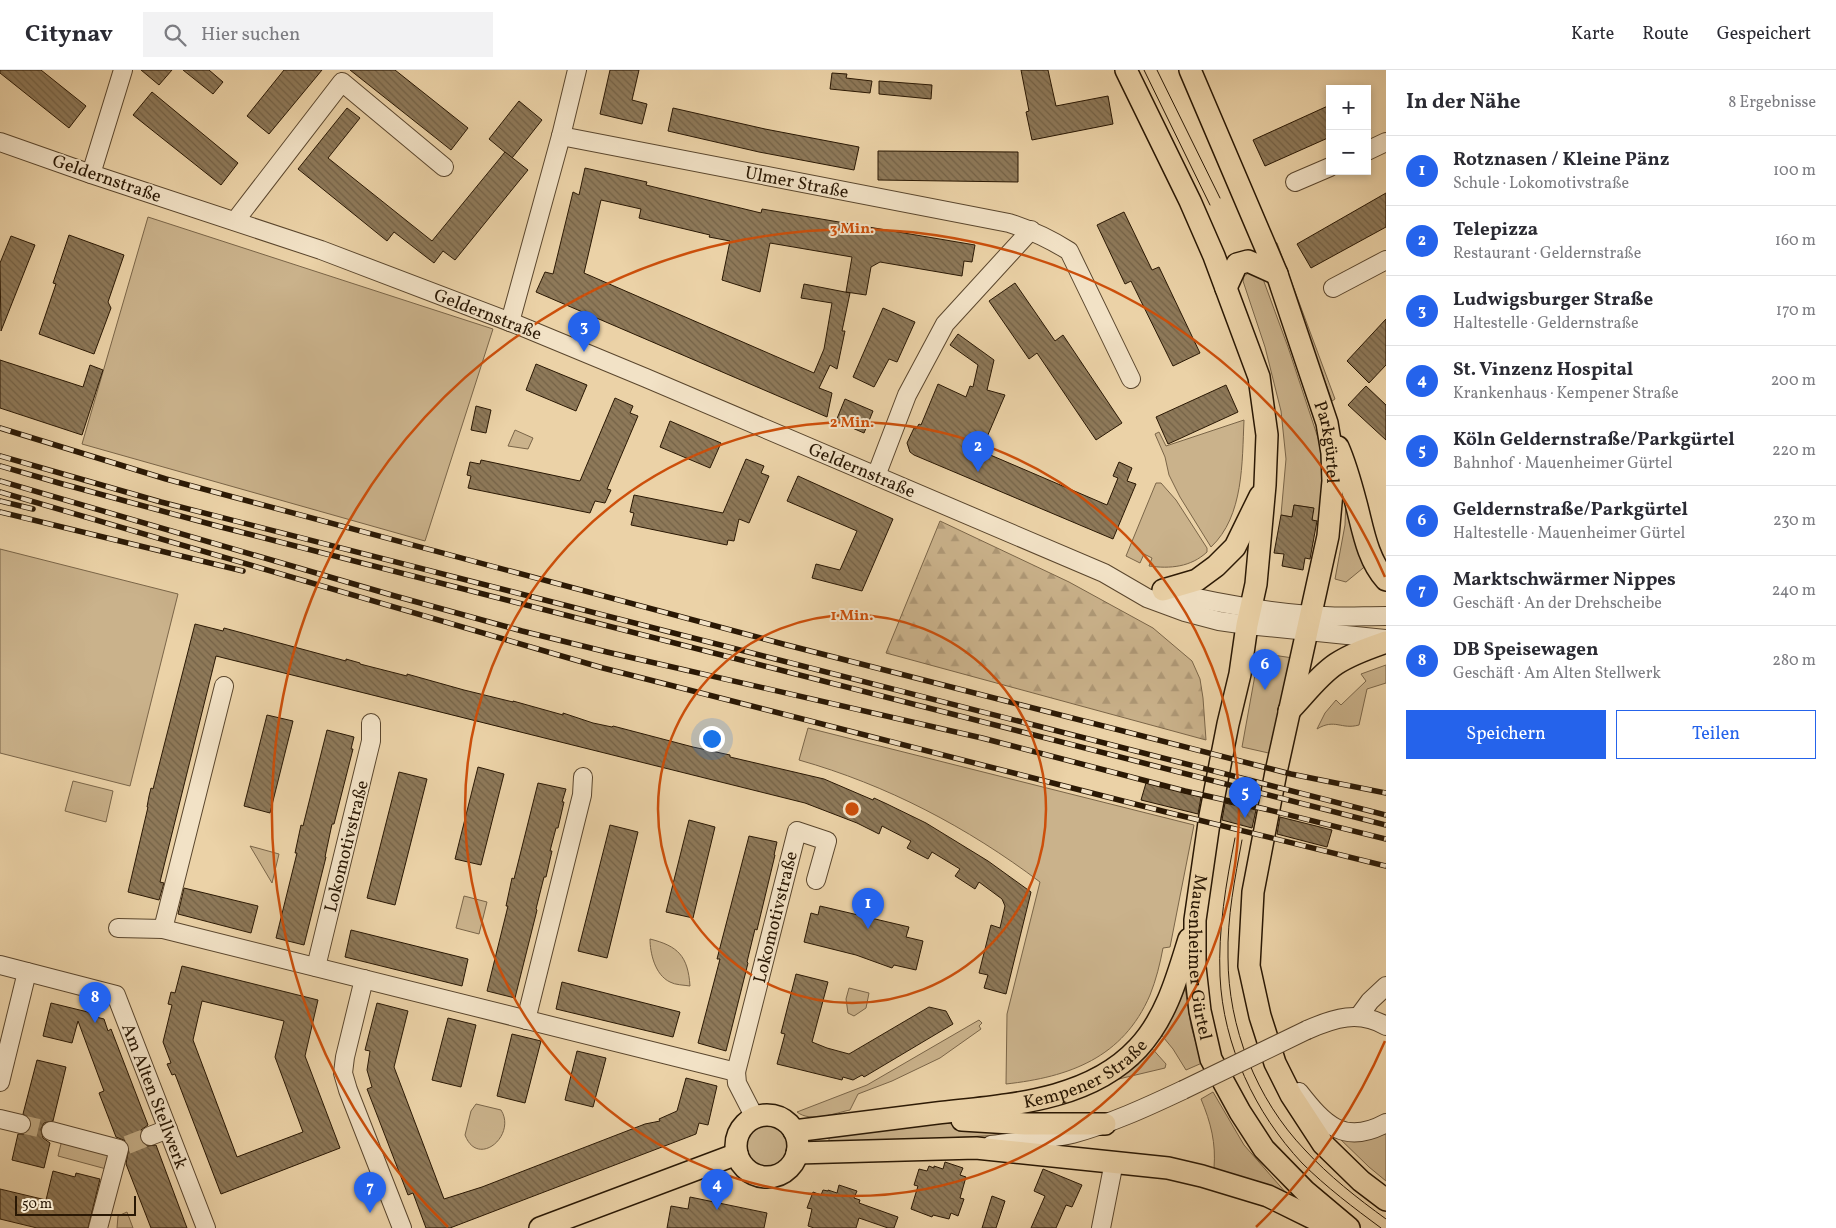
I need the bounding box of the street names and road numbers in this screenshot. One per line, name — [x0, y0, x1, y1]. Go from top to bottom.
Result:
street label: Geldernstraße — [49, 149, 164, 210]
street label: Ulmer Straße — [743, 161, 851, 206]
street label: Geldernstraße — [430, 283, 545, 347]
street label: Parkgürtel — [1306, 398, 1344, 484]
street label: Geldernstraße — [804, 438, 919, 505]
street label: Lokomotivstraße — [319, 778, 376, 915]
street label: Lokomotivstraße — [748, 849, 805, 986]
street label: Mauenheimer Gürtel — [1181, 873, 1217, 1043]
street label: Am Alten Stellwerk — [114, 1020, 193, 1173]
street label: Kempener Straße — [1021, 1034, 1154, 1116]

